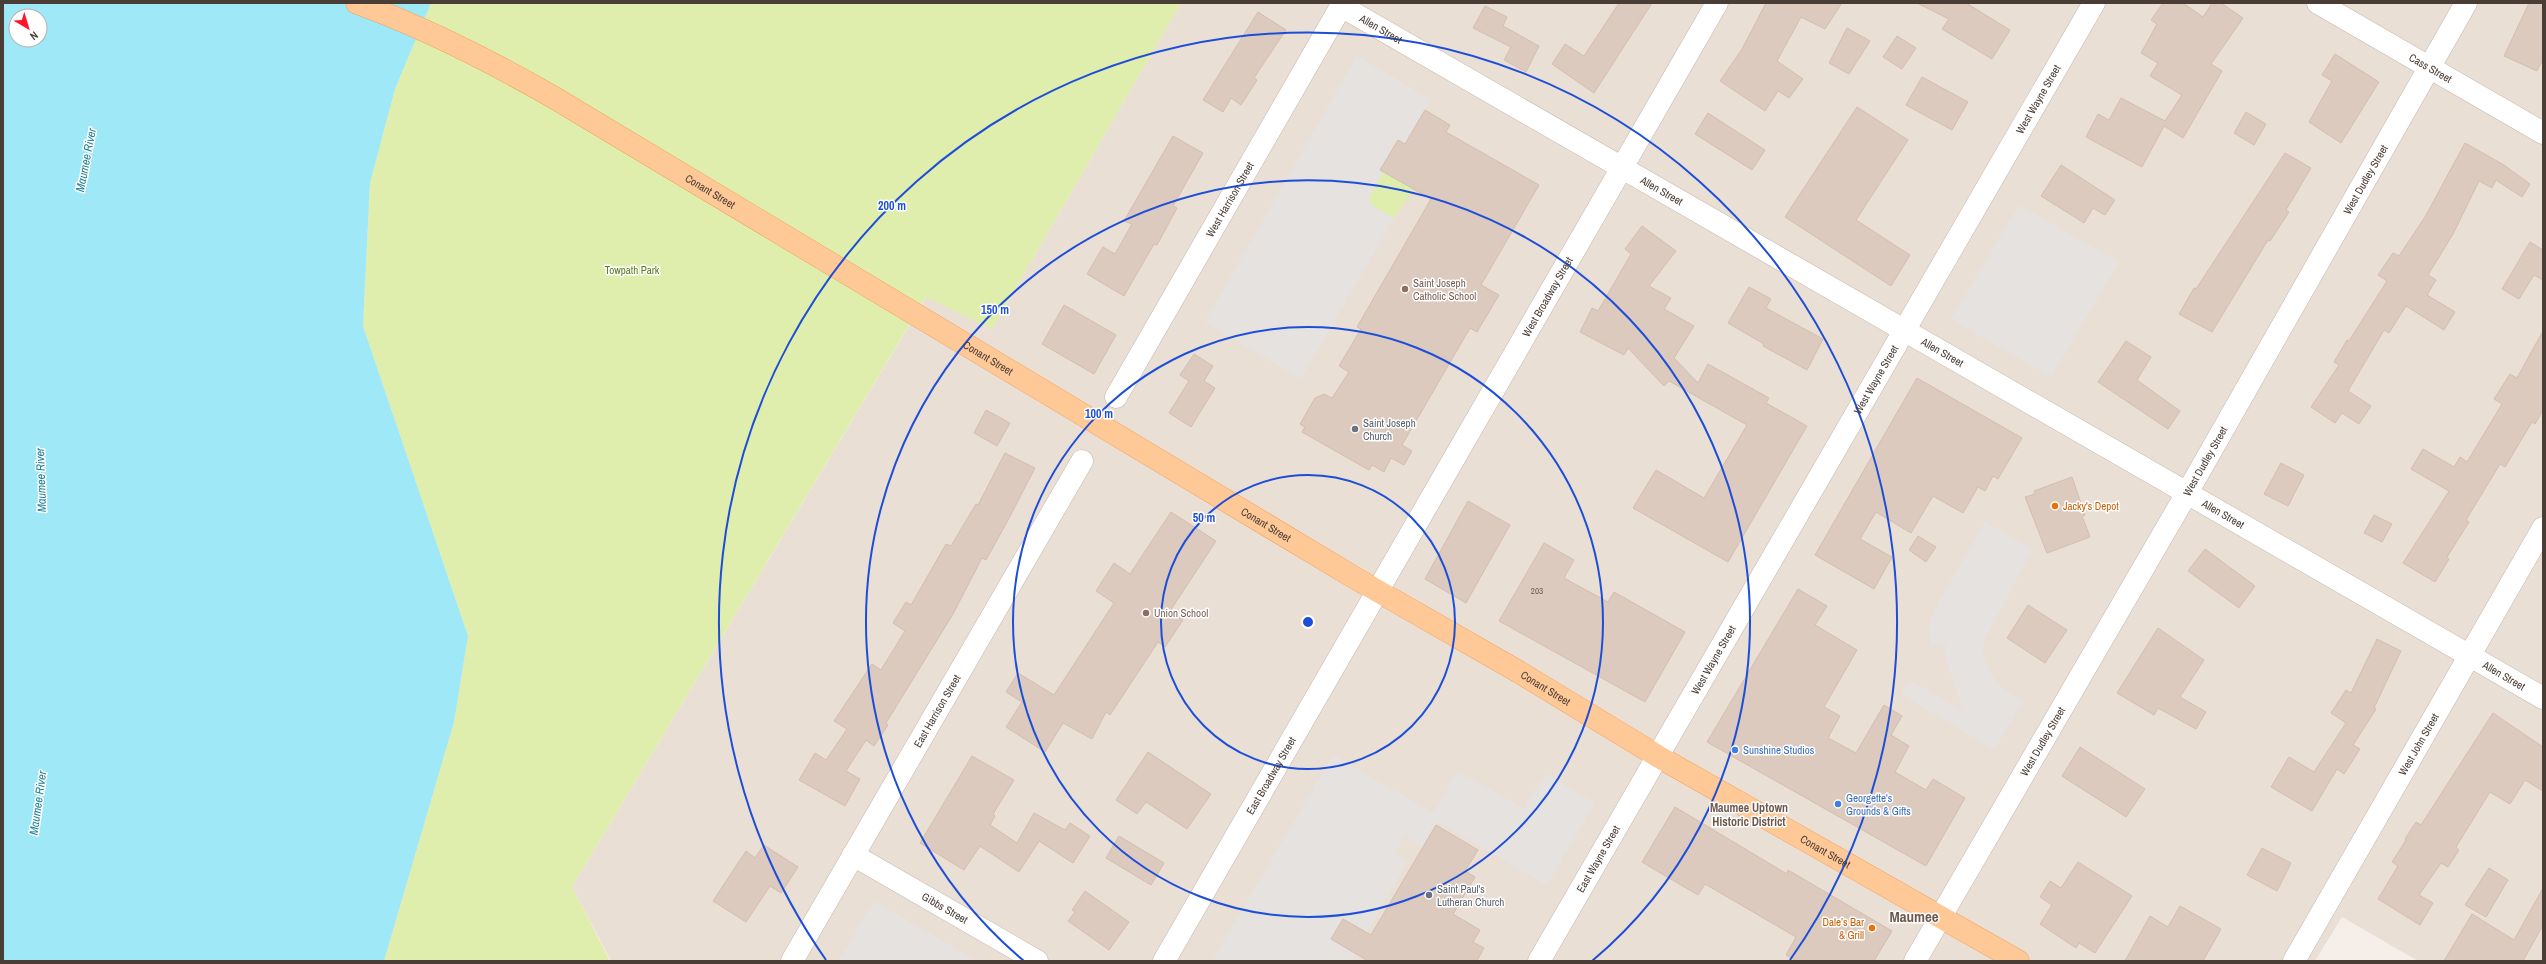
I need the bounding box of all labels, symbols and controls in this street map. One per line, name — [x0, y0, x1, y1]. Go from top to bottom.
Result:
north arrow — [8, 8, 48, 48]
street label: Allen Street — [1356, 11, 1405, 47]
text: N — [27, 28, 41, 43]
street label: Cass Street — [2407, 50, 2455, 86]
street label: West Wayne Street — [2013, 62, 2064, 136]
water label: Maumee River — [72, 126, 100, 193]
street label: West Dudley Street — [2340, 142, 2391, 217]
street label: West Harrison Street — [1203, 159, 1257, 239]
street label: Conant Street — [683, 171, 738, 212]
street label: Allen Street — [1637, 172, 1686, 209]
text: 200 m — [878, 198, 906, 214]
street label: West Broadway Street — [1519, 254, 1576, 339]
park label: Towpath Park — [605, 263, 660, 277]
place label: Saint Joseph Catholic School — [1413, 276, 1476, 303]
marker: Saint Joseph Catholic School — [1400, 284, 1410, 294]
text: 150 m — [981, 302, 1009, 318]
street label: Allen Street — [1918, 334, 1967, 370]
street label: Conant Street — [961, 338, 1016, 379]
street label: West Wayne Street — [1850, 342, 1902, 417]
text: 100 m — [1085, 406, 1113, 422]
place label: Saint Joseph Church — [1363, 416, 1416, 443]
street label: West Dudley Street — [2180, 423, 2231, 498]
marker: Saint Joseph Church — [1350, 424, 1360, 434]
water label: Maumee River — [32, 447, 50, 513]
street label: Allen Street — [2199, 496, 2247, 532]
place label: Jacky's Depot — [2063, 499, 2119, 513]
marker: Jacky's Depot — [2050, 501, 2060, 511]
street label: Conant Street — [1238, 504, 1294, 545]
text: 50 m — [1193, 510, 1215, 526]
house number: 203 — [1531, 585, 1543, 597]
place label: Union School — [1154, 606, 1208, 620]
marker: Union School — [1141, 608, 1151, 618]
centre of rings — [1301, 615, 1315, 629]
street label: West Wayne Street — [1688, 622, 1739, 697]
street label: Allen Street — [2479, 657, 2528, 694]
street label: Conant Street — [1518, 668, 1574, 709]
street label: East Harrison Street — [910, 672, 964, 750]
street label: West Dudley Street — [2017, 704, 2068, 779]
street label: West John Street — [2395, 710, 2442, 778]
street label: East Broadway Street — [1243, 734, 1299, 817]
place label: Sunshine Studios — [1743, 743, 1815, 757]
marker: Sunshine Studios — [1730, 745, 1740, 755]
water label: Maumee River — [26, 769, 51, 836]
place label: Georgette's Grounds & Gifts — [1846, 791, 1911, 818]
marker: Georgette's Grounds & Gifts — [1833, 799, 1843, 809]
district label: Maumee Uptown Historic District — [1710, 800, 1788, 830]
street label: East Wayne Street — [1573, 822, 1623, 895]
street label: Conant Street — [1798, 832, 1854, 872]
place label: Saint Paul's Lutheran Church — [1437, 882, 1504, 909]
street label: Gibbs Street — [919, 889, 971, 927]
marker: Saint Paul's Lutheran Church — [1424, 890, 1434, 900]
district label: Maumee — [1889, 906, 1939, 927]
place label: Dale’s Bar & Grill — [1823, 915, 1864, 942]
marker: Dale’s Bar & Grill — [1867, 923, 1877, 933]

